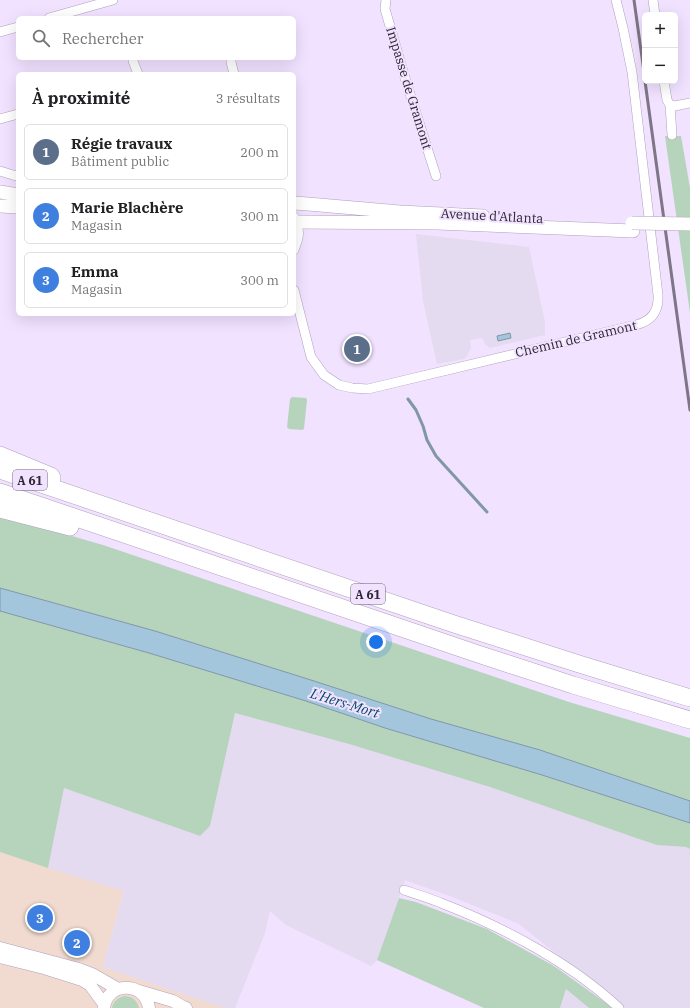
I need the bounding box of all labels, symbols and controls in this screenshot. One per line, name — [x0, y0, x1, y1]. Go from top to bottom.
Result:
map controls — [642, 12, 678, 84]
button: + — [642, 12, 678, 48]
search box — [16, 16, 296, 60]
street label: Impasse de Gramont — [382, 25, 436, 152]
icon: search — [30, 27, 52, 49]
text: Rechercher — [62, 29, 143, 48]
button: − — [642, 48, 678, 84]
text: À proximité — [32, 87, 130, 109]
text: 3 résultats — [216, 90, 280, 107]
text: Régie travaux — [71, 134, 172, 153]
text: 1 — [42, 144, 50, 161]
text: 200 m — [240, 144, 279, 161]
text: Bâtiment public — [71, 153, 169, 170]
text: Marie Blachère — [71, 198, 184, 217]
street label: Avenue d'Atlanta — [440, 205, 544, 227]
text: 2 — [42, 208, 50, 225]
text: 300 m — [240, 208, 279, 225]
text: Magasin — [71, 217, 122, 234]
text: Emma — [71, 262, 119, 281]
text: 3 — [42, 272, 50, 289]
text: 300 m — [240, 272, 279, 289]
text: Magasin — [71, 281, 122, 298]
street label: Chemin de Gramont — [514, 317, 639, 361]
pin: 1 — [344, 334, 370, 364]
road number: A 61 — [13, 470, 47, 490]
road number: A 61 — [351, 584, 385, 604]
your location — [366, 632, 386, 652]
water label: L'Hers-Mort — [307, 684, 383, 722]
pin: 3 — [27, 903, 53, 933]
pin: 2 — [64, 928, 90, 958]

